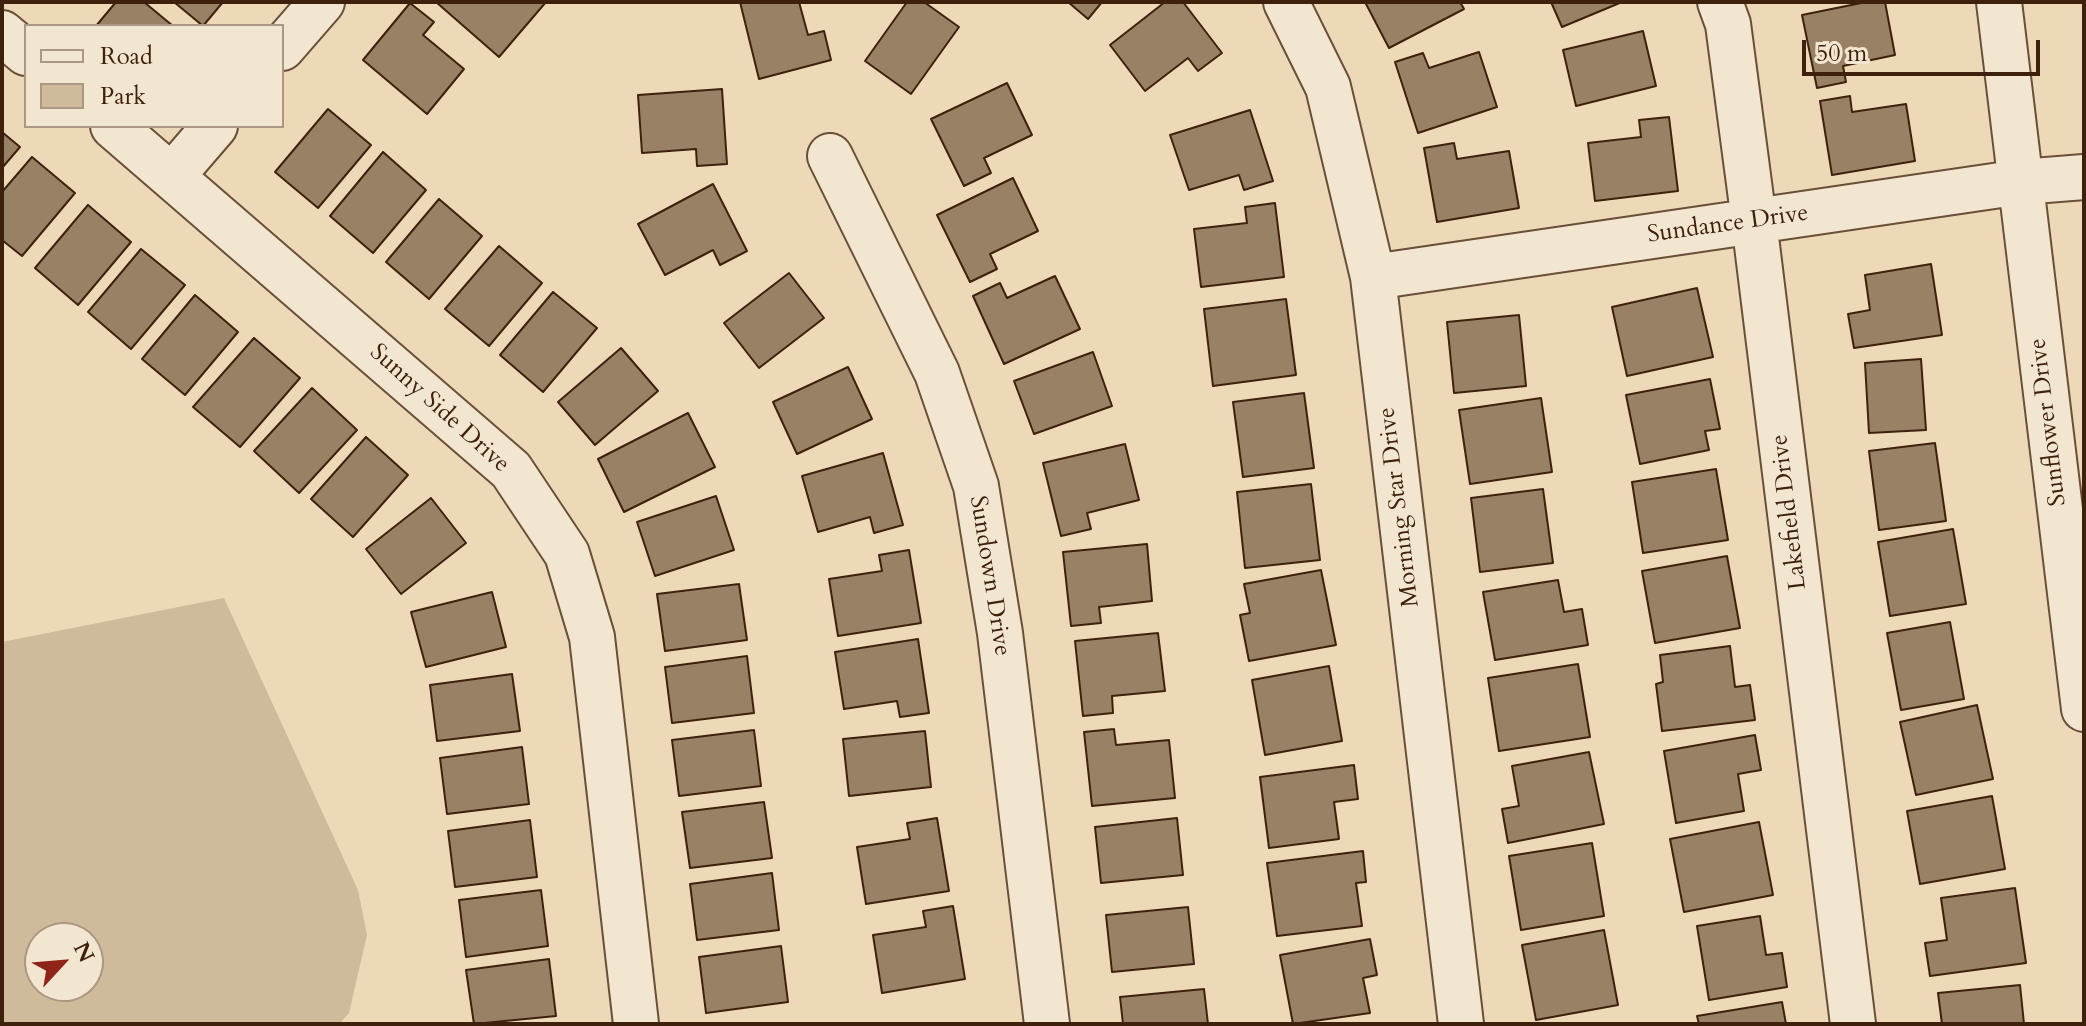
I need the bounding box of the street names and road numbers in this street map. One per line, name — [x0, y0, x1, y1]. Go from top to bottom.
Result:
street label: Sundance Drive — [1646, 199, 1810, 251]
street label: Sunflower Drive — [2024, 336, 2074, 508]
street label: Sunny Side Drive — [363, 339, 515, 479]
street label: Morning Star Drive — [1373, 405, 1427, 609]
street label: Lakefield Drive — [1766, 433, 1814, 591]
street label: Sundown Drive — [962, 494, 1016, 658]

